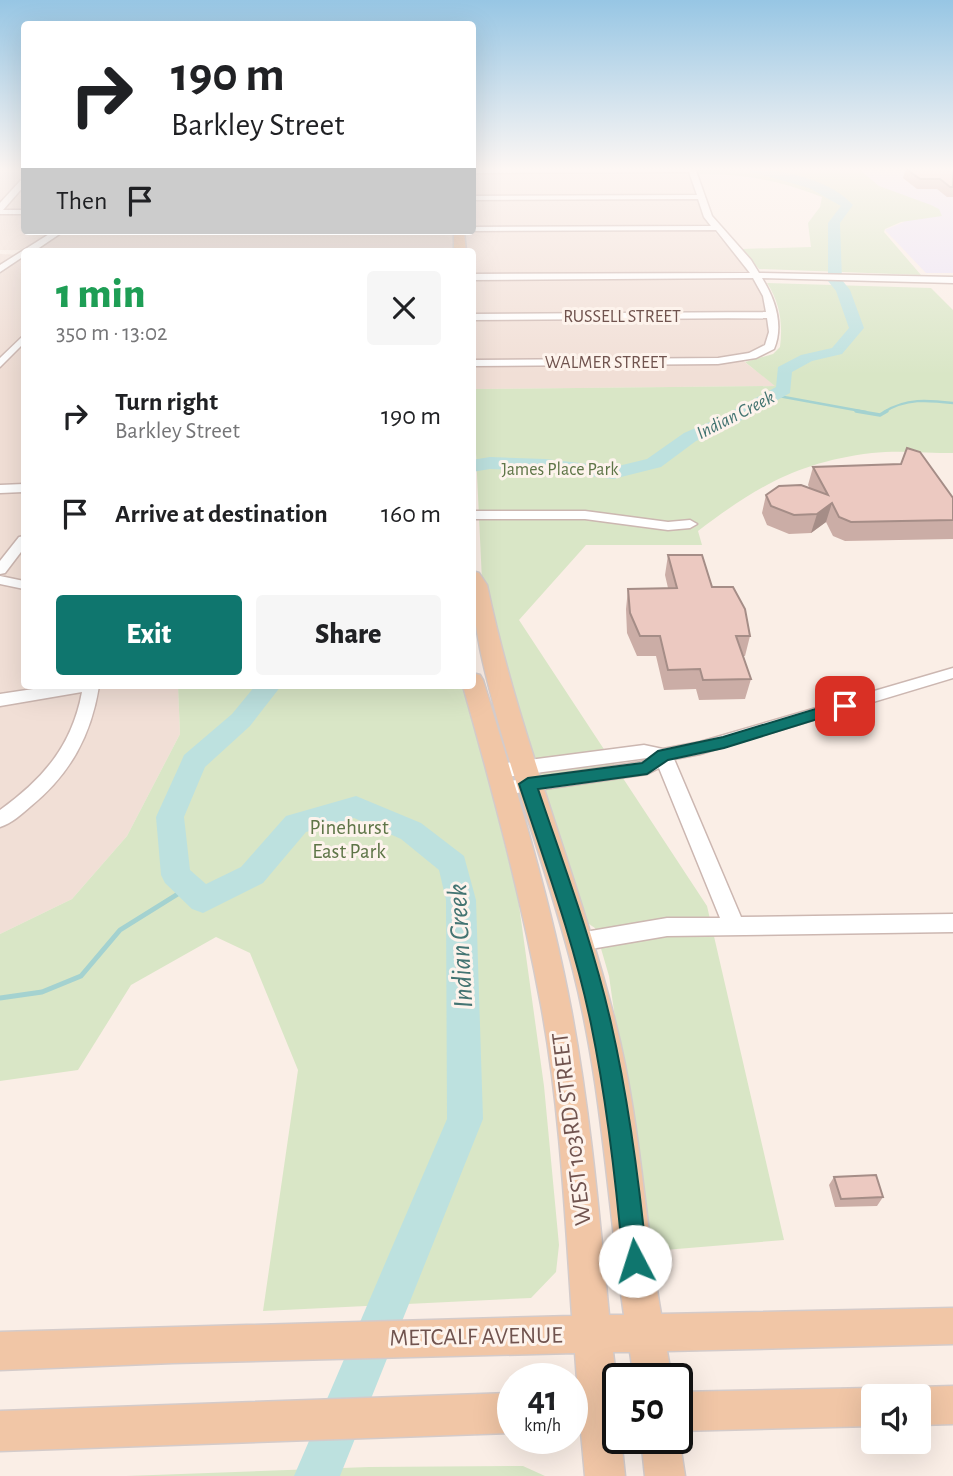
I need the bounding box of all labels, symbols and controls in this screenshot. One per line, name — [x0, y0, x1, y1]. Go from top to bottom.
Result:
icon: right — [56, 49, 147, 140]
text: 190 m — [171, 51, 285, 100]
text: Barkley Street — [171, 109, 345, 141]
icon: arrive — [121, 182, 159, 220]
text: Then — [56, 188, 107, 214]
button: close — [367, 271, 441, 345]
text: 1 min — [56, 273, 145, 315]
street label: RUSSELL STREET — [563, 308, 681, 326]
text: 350 m · 13:02 — [56, 322, 168, 345]
street label: WALMER STREET — [545, 354, 667, 372]
water label: Indian Creek — [694, 388, 778, 443]
text: Turn right — [115, 389, 218, 415]
icon: right — [56, 397, 94, 435]
text: 190 m — [381, 403, 441, 429]
text: Barkley Street — [115, 420, 240, 443]
park label: James Place Park — [501, 461, 619, 479]
icon: arrive — [56, 495, 94, 533]
text: Arrive at destination — [115, 501, 328, 527]
text: 160 m — [381, 501, 441, 527]
button: Exit — [56, 595, 242, 675]
button: Share — [256, 595, 441, 675]
pin — [815, 676, 875, 736]
icon: arrive — [826, 687, 864, 725]
park label: Pinehurst East Park — [309, 817, 389, 862]
water label: Indian Creek — [444, 883, 478, 1009]
street label: WEST 103RD STREET — [548, 1031, 596, 1227]
position arrow — [598, 1224, 672, 1298]
street label: METCALF AVENUE — [389, 1323, 563, 1351]
speed limit sign: 50 — [602, 1363, 693, 1454]
text: 41 — [527, 1382, 558, 1417]
map controls — [861, 1384, 931, 1454]
button: sound — [861, 1384, 931, 1454]
text: km/h — [524, 1417, 561, 1435]

